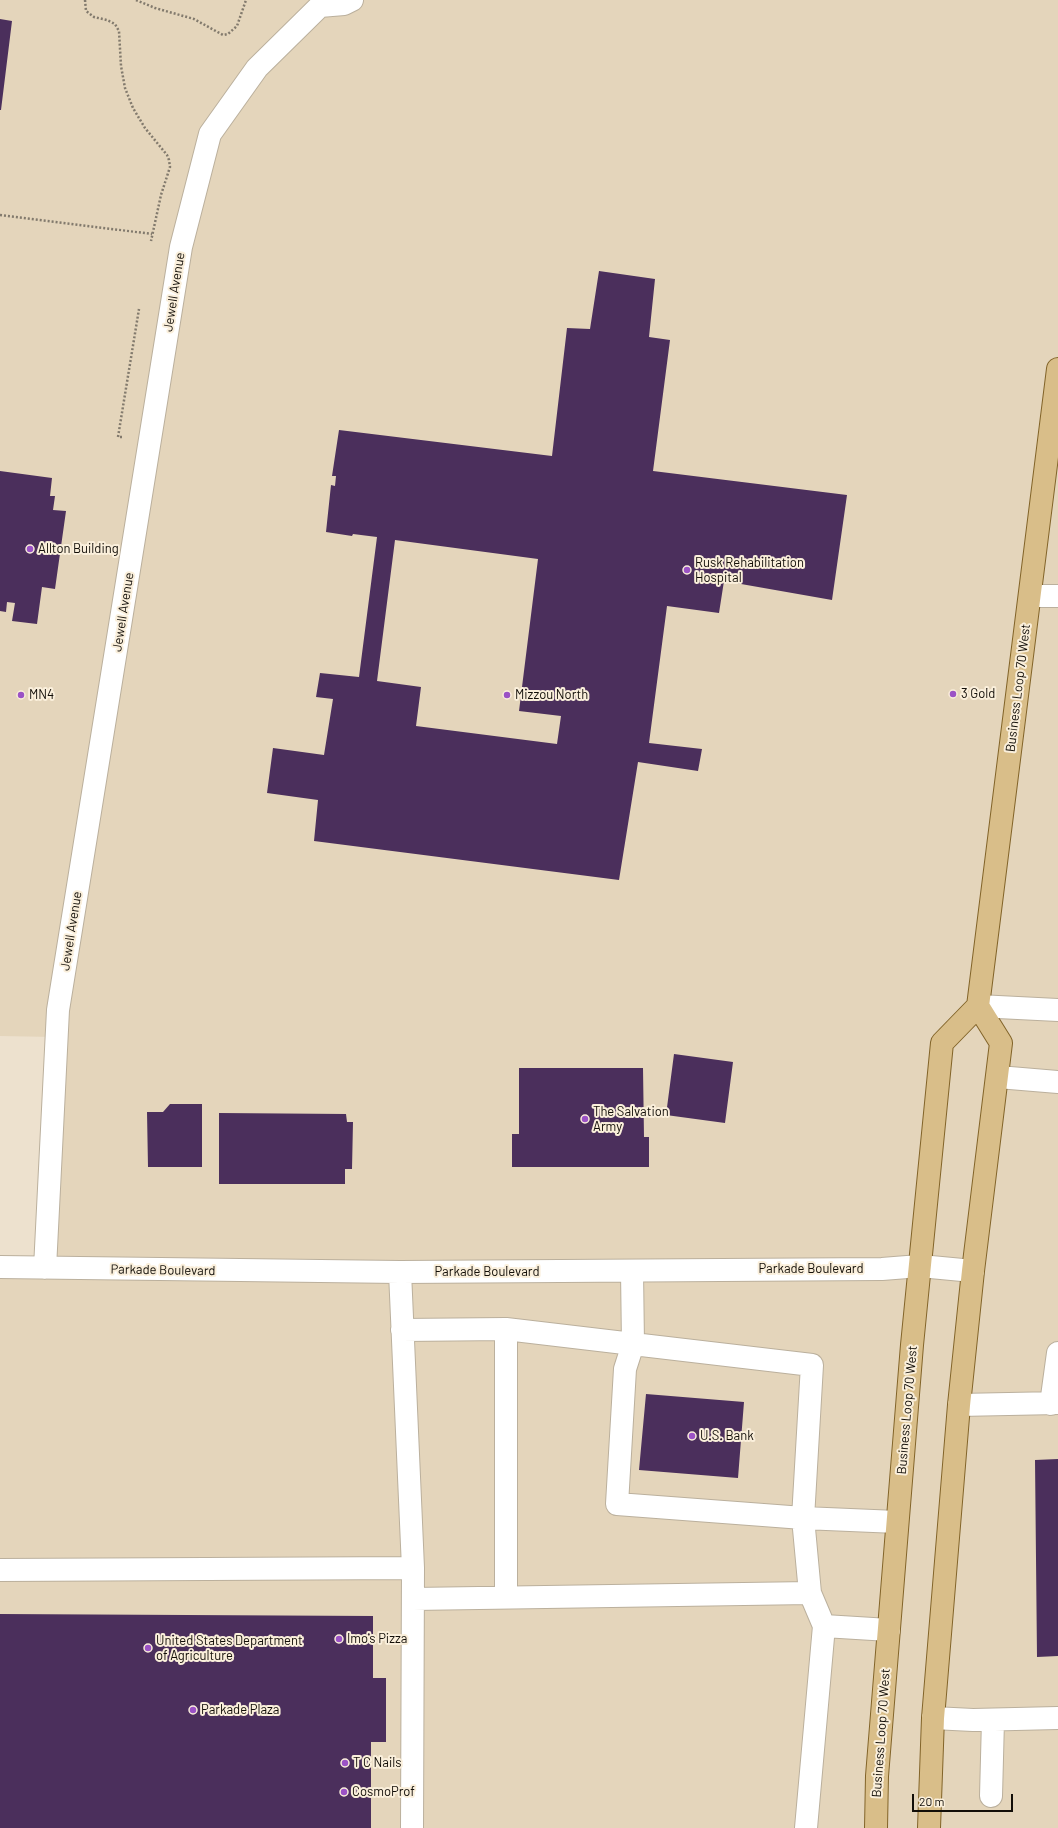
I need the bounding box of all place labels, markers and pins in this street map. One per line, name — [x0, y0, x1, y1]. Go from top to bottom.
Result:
place label: Allton Building — [38, 541, 119, 557]
marker: Allton Building — [25, 544, 35, 554]
place label: Rusk Rehabilitation Hospital — [695, 555, 804, 586]
marker: Rusk Rehabilitation Hospital — [682, 565, 692, 575]
place label: 3 Gold — [961, 686, 995, 702]
place label: MN4 — [29, 687, 54, 703]
place label: Mizzou North — [515, 687, 588, 703]
marker: 3 Gold — [948, 689, 958, 699]
marker: MN4 — [16, 690, 26, 700]
marker: Mizzou North — [502, 690, 512, 700]
place label: The Salvation Army — [593, 1104, 669, 1135]
marker: The Salvation Army — [580, 1114, 590, 1124]
place label: U.S. Bank — [700, 1428, 754, 1444]
marker: U.S. Bank — [687, 1431, 697, 1441]
place label: Imo's Pizza — [347, 1631, 407, 1647]
place label: United States Department of Agriculture — [156, 1633, 303, 1664]
marker: Imo's Pizza — [334, 1634, 344, 1644]
marker: United States Department of Agriculture — [143, 1643, 153, 1653]
place label: Parkade Plaza — [201, 1702, 279, 1718]
marker: Parkade Plaza — [188, 1705, 198, 1715]
place label: T C Nails — [353, 1755, 401, 1771]
marker: T C Nails — [340, 1758, 350, 1768]
place label: CosmoProf — [352, 1784, 415, 1800]
marker: CosmoProf — [339, 1787, 349, 1797]

